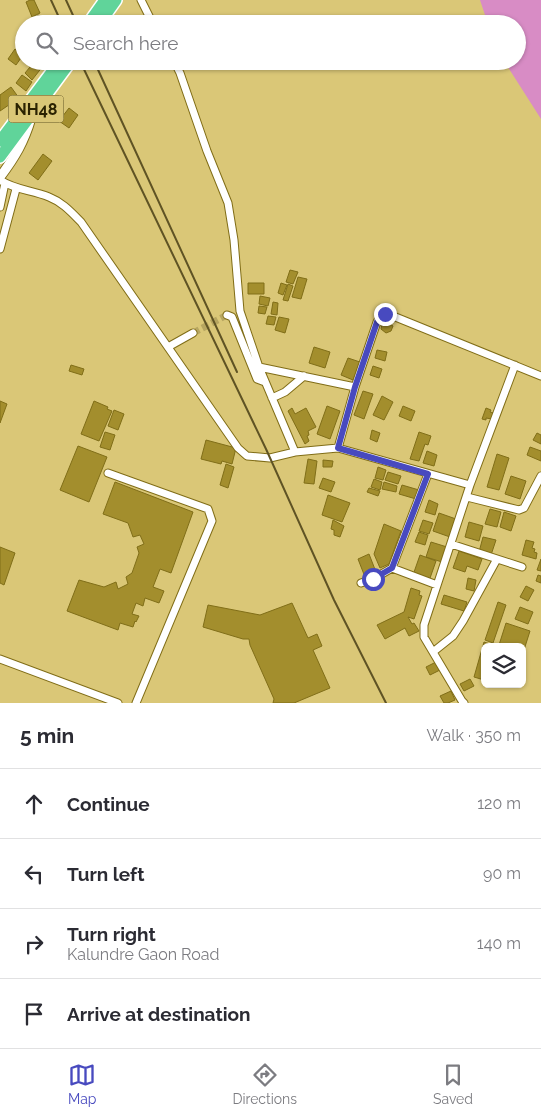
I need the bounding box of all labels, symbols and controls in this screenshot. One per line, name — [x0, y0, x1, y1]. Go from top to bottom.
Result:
search box — [15, 15, 526, 70]
icon: search — [33, 29, 61, 57]
text: Search here — [73, 32, 179, 54]
road number: NH48 — [8, 96, 64, 122]
route end — [374, 303, 397, 326]
route start — [362, 568, 385, 591]
map controls — [481, 643, 526, 688]
button: layers — [481, 643, 526, 688]
text: 5 min — [20, 723, 74, 748]
text: Walk · 350 m — [427, 726, 521, 745]
icon: ahead — [20, 790, 48, 818]
text: Continue — [67, 793, 150, 815]
text: 120 m — [477, 794, 521, 813]
icon: left — [20, 860, 48, 888]
text: Turn left — [67, 863, 144, 885]
text: 90 m — [483, 864, 521, 883]
text: Turn right — [67, 923, 156, 945]
icon: right — [20, 930, 48, 958]
text: 140 m — [477, 934, 521, 953]
text: Kalundre Gaon Road — [67, 945, 219, 964]
icon: arrive — [20, 1000, 48, 1028]
text: Arrive at destination — [67, 1003, 251, 1025]
tab: Map — [68, 1061, 96, 1107]
tab: Directions — [232, 1061, 297, 1107]
tab: Saved — [433, 1061, 473, 1107]

